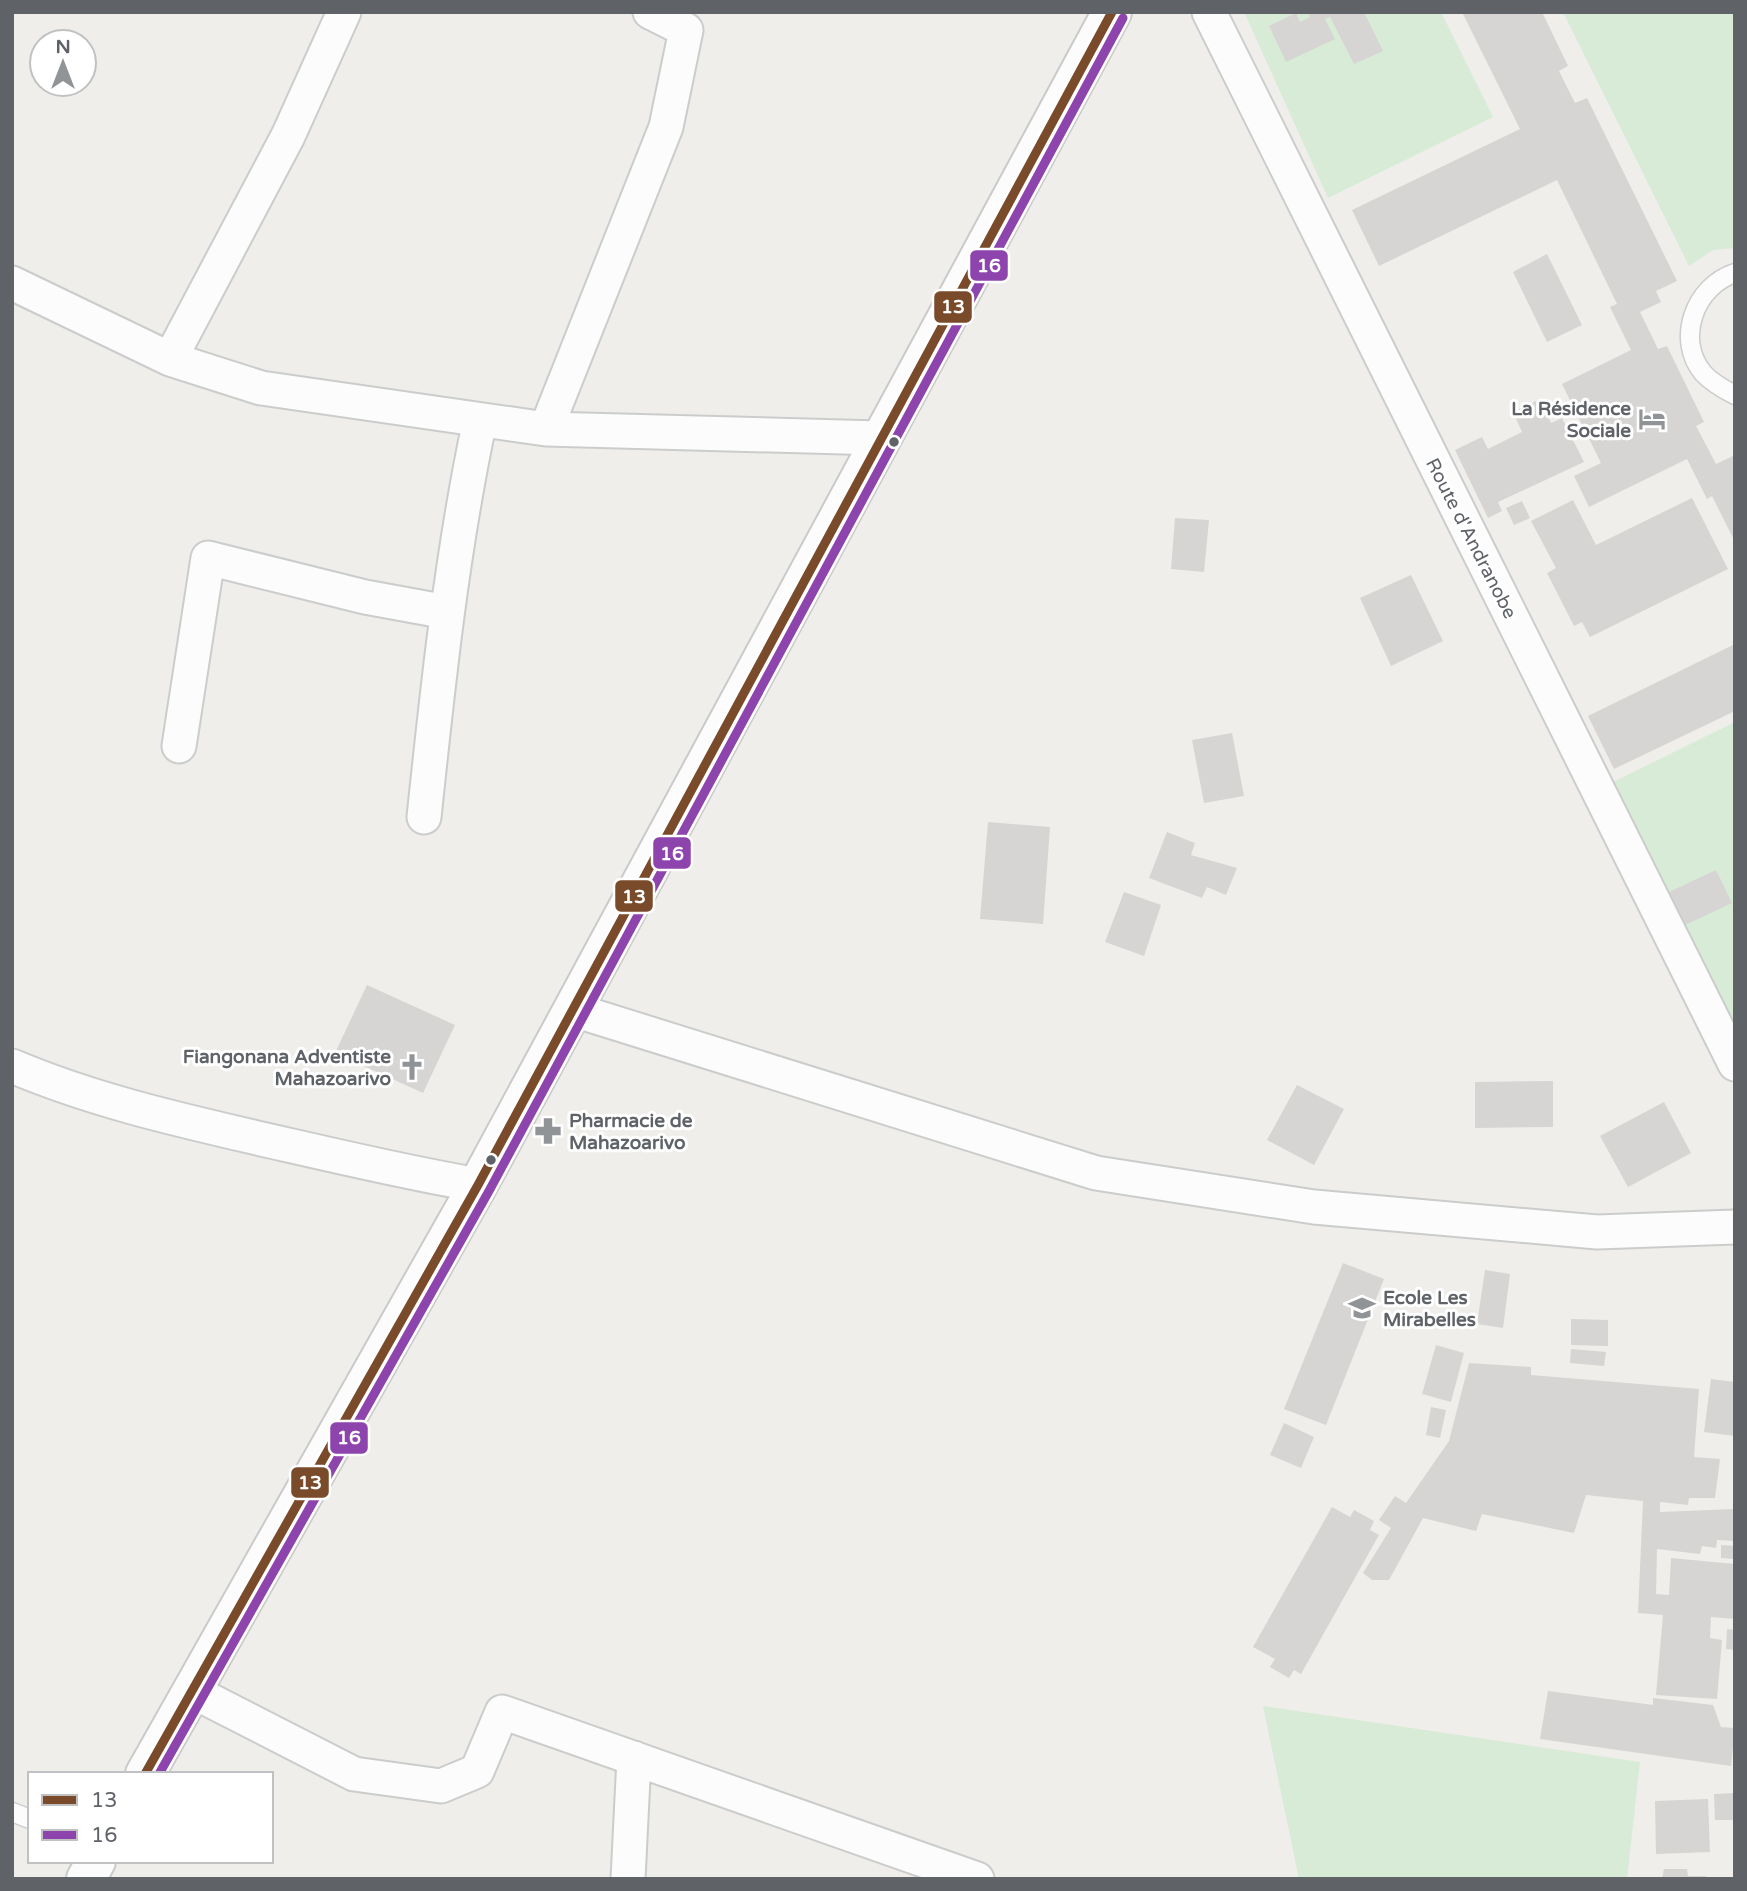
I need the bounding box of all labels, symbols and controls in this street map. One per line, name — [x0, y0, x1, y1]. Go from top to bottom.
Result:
north arrow — [28, 28, 98, 98]
text: N — [55, 36, 71, 58]
line badge: 16 — [969, 249, 1009, 282]
text: 16 — [977, 255, 1001, 277]
line badge: 13 — [933, 290, 973, 324]
text: 13 — [941, 296, 965, 318]
place label: La Résidence Sociale — [1511, 398, 1631, 442]
hotel icon: La Résidence Sociale — [1637, 404, 1667, 434]
unlabelled marker — [887, 435, 901, 449]
street label: Route d'Andranobe — [1421, 455, 1521, 622]
line badge: 16 — [652, 836, 692, 870]
text: 16 — [660, 843, 684, 865]
line badge: 13 — [614, 879, 654, 913]
text: 13 — [622, 886, 646, 908]
place label: Fiangonana Adventiste Mahazoarivo — [183, 1046, 391, 1090]
church icon: Fiangonana Adventiste Mahazoarivo — [397, 1052, 427, 1082]
place label: Pharmacie de Mahazoarivo — [569, 1110, 693, 1154]
pharmacy icon: Pharmacie de Mahazoarivo — [533, 1116, 563, 1146]
unlabelled marker — [484, 1153, 498, 1167]
place label: Ecole Les Mirabelles — [1383, 1287, 1476, 1331]
school or university icon: Ecole Les Mirabelles — [1347, 1293, 1377, 1323]
line badge: 16 — [329, 1421, 369, 1455]
text: 16 — [337, 1427, 361, 1449]
line badge: 13 — [290, 1466, 330, 1499]
text: 13 — [298, 1472, 322, 1494]
legend — [28, 1772, 273, 1863]
text: 13 — [91, 1788, 117, 1813]
text: 16 — [91, 1823, 117, 1848]

